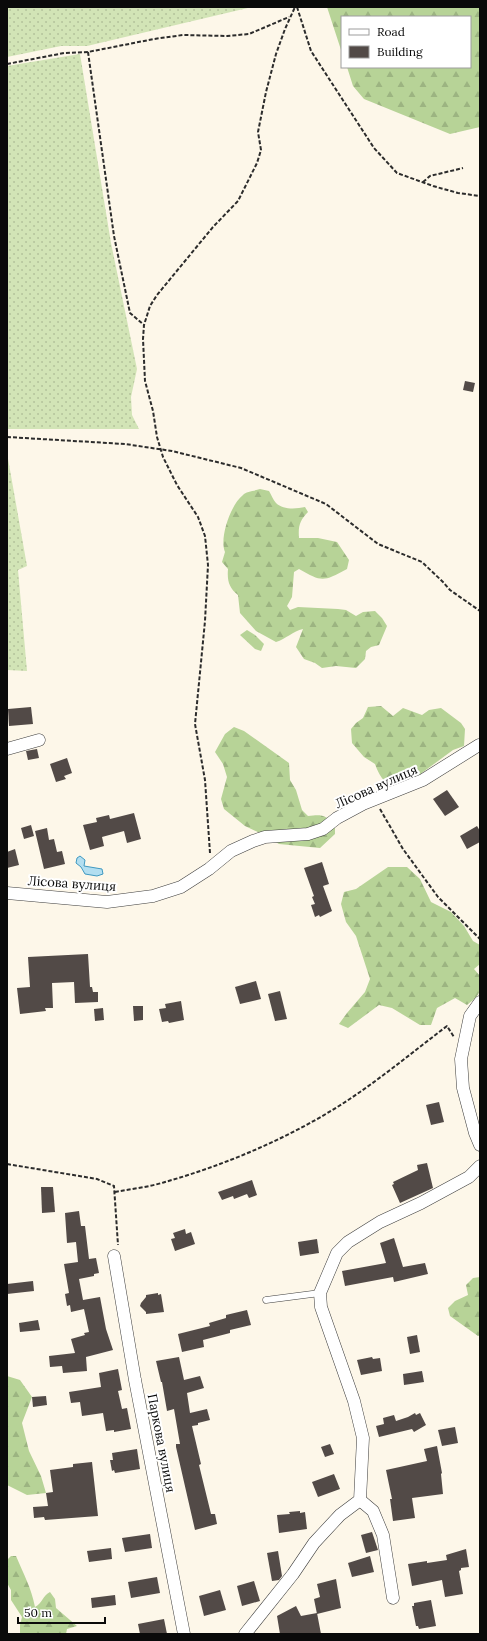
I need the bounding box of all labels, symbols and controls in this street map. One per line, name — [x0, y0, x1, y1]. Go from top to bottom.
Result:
legend — [341, 16, 471, 68]
text: Road — [377, 24, 405, 39]
text: Building — [377, 44, 423, 59]
street label: Лісова вулиця — [332, 761, 420, 812]
street label: Лісова вулиця — [27, 872, 117, 895]
street label: Паркова вулиця — [144, 1392, 179, 1494]
scale bar — [18, 1599, 105, 1625]
text: 50 m — [24, 1605, 52, 1620]

